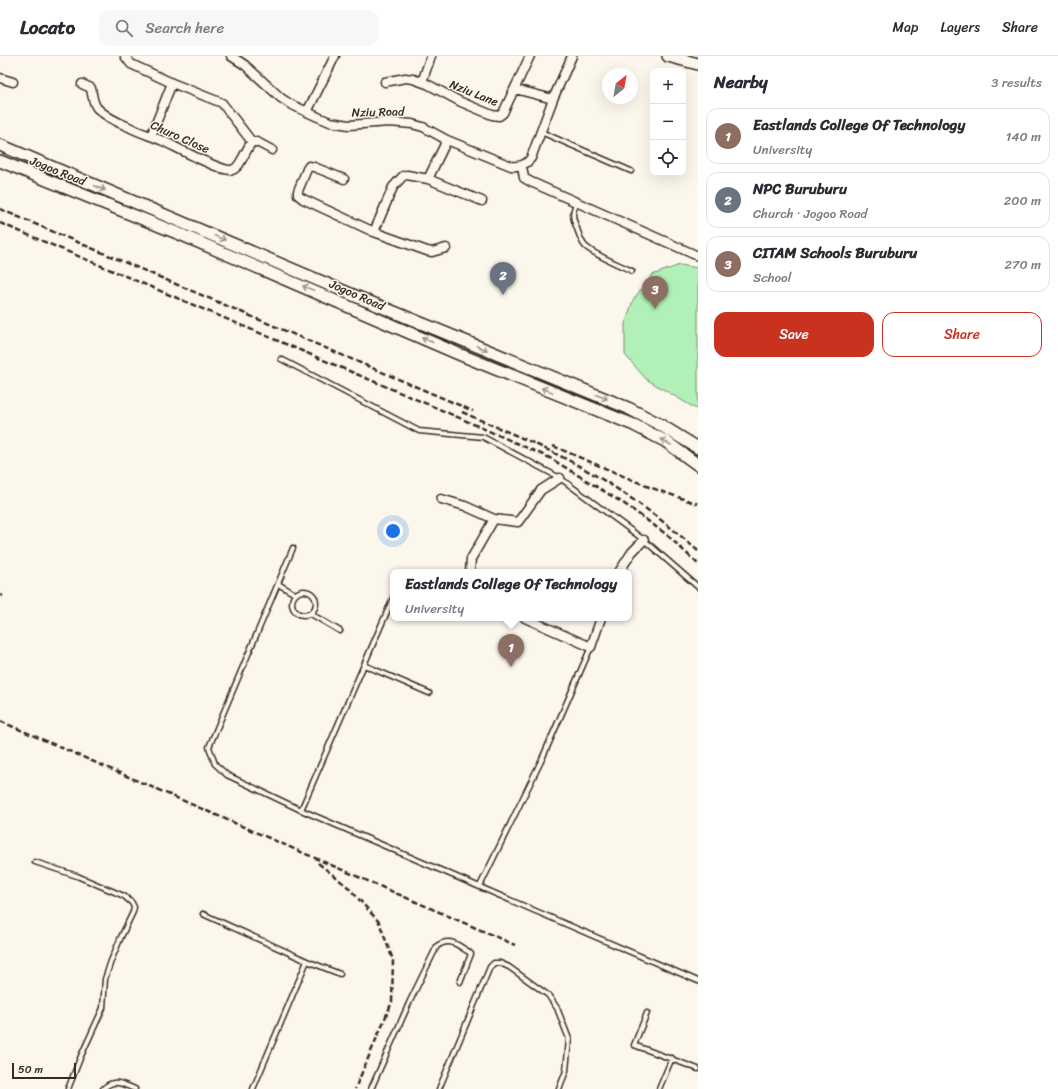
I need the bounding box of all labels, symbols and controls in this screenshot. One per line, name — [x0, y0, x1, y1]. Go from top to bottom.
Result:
search box — [99, 10, 379, 46]
text: Locato — [20, 11, 75, 44]
text: Search here — [145, 15, 224, 41]
text: Map — [893, 15, 918, 40]
text: Layers — [940, 15, 980, 40]
text: Share — [1002, 15, 1038, 40]
icon: search — [113, 17, 135, 39]
text: Nearby — [714, 67, 768, 97]
north arrow — [602, 68, 638, 104]
map controls — [650, 68, 686, 176]
button: + — [650, 68, 686, 104]
text: 3 results — [991, 71, 1042, 94]
street label: Nziu Lane — [446, 73, 502, 113]
street label: Nziu Road — [352, 101, 406, 123]
button: − — [650, 104, 686, 140]
text: Eastlands College Of Technology — [753, 112, 965, 138]
street label: Churo Close — [147, 114, 213, 160]
text: 1 — [725, 125, 731, 148]
text: 140 m — [1006, 125, 1041, 148]
text: University — [753, 138, 812, 161]
button: locate — [650, 140, 686, 176]
street label: Jogoo Road — [26, 149, 91, 193]
text: NPC Buruburu — [753, 176, 847, 202]
one-way arrow — [94, 185, 106, 192]
text: 2 — [724, 189, 732, 212]
text: 200 m — [1004, 189, 1041, 212]
text: Church · Jogoo Road — [753, 202, 867, 225]
one-way arrow — [213, 235, 225, 243]
text: CITAM Schools Buruburu — [753, 240, 917, 266]
text: 3 — [724, 253, 732, 276]
text: 270 m — [1004, 253, 1041, 276]
pin: 2 — [490, 262, 516, 295]
text: School — [753, 266, 791, 289]
street label: Jogoo Road — [325, 273, 390, 318]
pin: 3 — [642, 276, 668, 309]
one-way arrow — [302, 284, 314, 292]
button: Save — [714, 312, 874, 357]
button: Share — [882, 312, 1042, 357]
one-way arrow — [422, 336, 434, 343]
one-way arrow — [475, 345, 487, 353]
one-way arrow — [542, 385, 554, 393]
one-way arrow — [596, 394, 608, 402]
one-way arrow — [660, 438, 672, 446]
your location — [383, 521, 403, 541]
popup — [390, 569, 632, 621]
text: Eastlands College Of Technology — [405, 571, 617, 597]
text: University — [405, 597, 464, 620]
pin: 1 — [498, 634, 524, 667]
text: 50 m — [18, 1060, 43, 1079]
scale bar — [12, 1061, 76, 1080]

